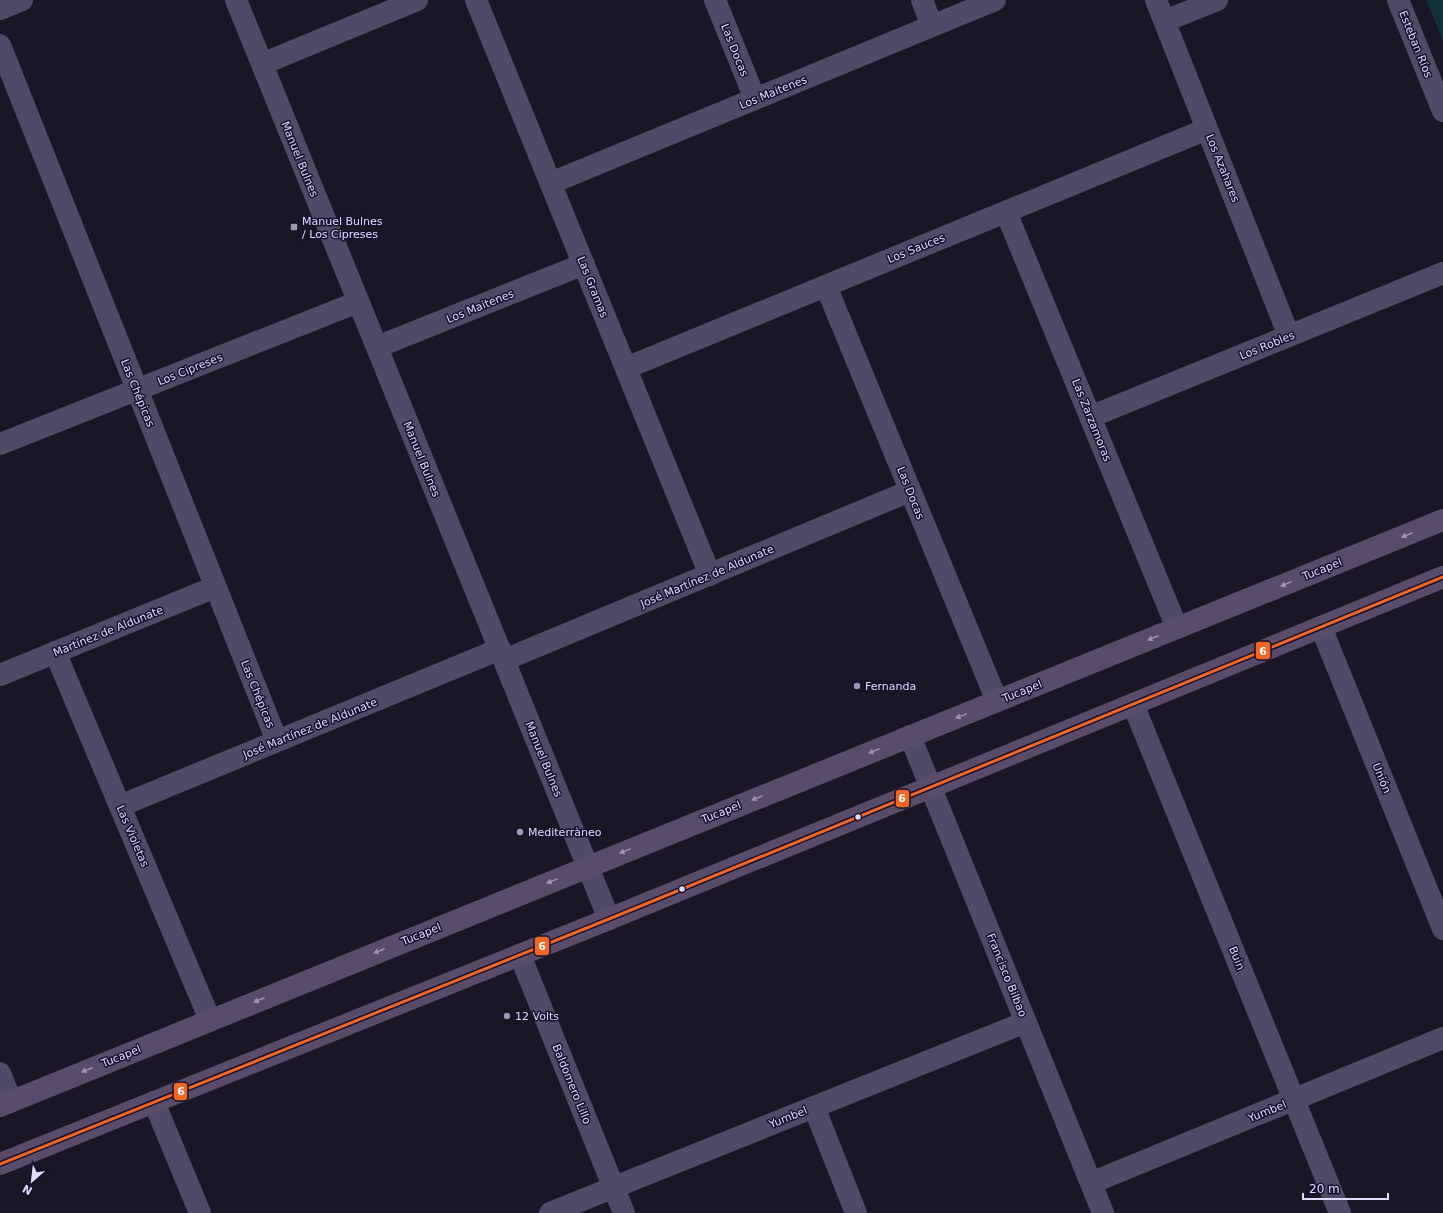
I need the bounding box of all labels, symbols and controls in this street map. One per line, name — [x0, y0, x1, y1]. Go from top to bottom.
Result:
street label: Esteban Ríos — [1396, 9, 1435, 80]
street label: Las Docas — [718, 22, 751, 79]
street label: Los Maitenes — [737, 73, 809, 112]
street label: Manuel Bulnes — [278, 119, 321, 199]
street label: Los Azahares — [1203, 132, 1242, 204]
place label: Manuel Bulnes / Los Cipreses — [302, 215, 383, 241]
marker: Manuel Bulnes / Los Cipreses — [289, 222, 299, 232]
street label: Los Sauces — [885, 231, 947, 266]
street label: Las Gramas — [574, 255, 611, 320]
street label: Los Maitenes — [444, 287, 516, 326]
street label: Los Robles — [1238, 328, 1297, 362]
street label: Los Cipreses — [156, 350, 225, 388]
street label: Las Chépicas — [118, 357, 157, 429]
street label: Las Zarzamoras — [1069, 377, 1114, 464]
street label: Manuel Bulnes — [400, 419, 443, 499]
street label: Las Docas — [894, 465, 927, 522]
one-way arrow — [1400, 532, 1412, 538]
street label: José Martínez de Aldunate — [638, 542, 776, 611]
street label: Tucapel — [1300, 556, 1344, 584]
one-way arrow — [1280, 581, 1292, 587]
street label: Martínez de Aldunate — [51, 603, 165, 660]
one-way arrow — [1146, 635, 1158, 641]
line badge: 6 — [1255, 641, 1271, 660]
text: 6 — [1259, 645, 1267, 658]
street label: Las Chépicas — [238, 658, 277, 730]
street label: Tucapel — [1000, 678, 1044, 706]
place label: Fernanda — [865, 680, 916, 693]
marker: Fernanda — [852, 681, 862, 691]
street label: José Martínez de Aldunate — [240, 695, 379, 762]
one-way arrow — [954, 713, 966, 719]
street label: Manuel Bulnes — [522, 719, 565, 799]
one-way arrow — [867, 748, 879, 754]
street label: Unión — [1370, 761, 1394, 795]
line badge: 6 — [895, 789, 910, 808]
text: 6 — [898, 792, 906, 805]
one-way arrow — [751, 795, 763, 801]
street label: Tucapel — [699, 799, 743, 827]
street label: Las Violetas — [114, 803, 151, 869]
unlabelled marker — [853, 812, 863, 822]
place label: Mediterràneo — [528, 826, 602, 839]
marker: Mediterràneo — [515, 827, 525, 837]
one-way arrow — [619, 849, 631, 855]
one-way arrow — [545, 879, 557, 885]
unlabelled marker — [677, 884, 687, 894]
street label: Tucapel — [399, 921, 443, 949]
street label: Francisco Bilbao — [984, 931, 1029, 1019]
line badge: 6 — [534, 936, 550, 956]
text: 6 — [538, 940, 546, 953]
street label: Buin — [1226, 944, 1247, 972]
one-way arrow — [373, 949, 385, 955]
one-way arrow — [253, 997, 265, 1004]
place label: 12 Volts — [515, 1010, 559, 1023]
marker: 12 Volts — [502, 1011, 512, 1021]
street label: Baldomero Lillo — [550, 1042, 594, 1126]
street label: Tucapel — [99, 1043, 143, 1071]
one-way arrow — [80, 1068, 92, 1074]
line badge: 6 — [173, 1082, 188, 1101]
text: 6 — [177, 1085, 185, 1098]
street label: Yumbel — [1245, 1098, 1288, 1125]
street label: Yumbel — [766, 1104, 809, 1131]
north arrow — [12, 1161, 52, 1201]
scale bar — [1303, 1175, 1388, 1201]
text: N — [20, 1181, 35, 1197]
text: 20 m — [1309, 1182, 1340, 1196]

